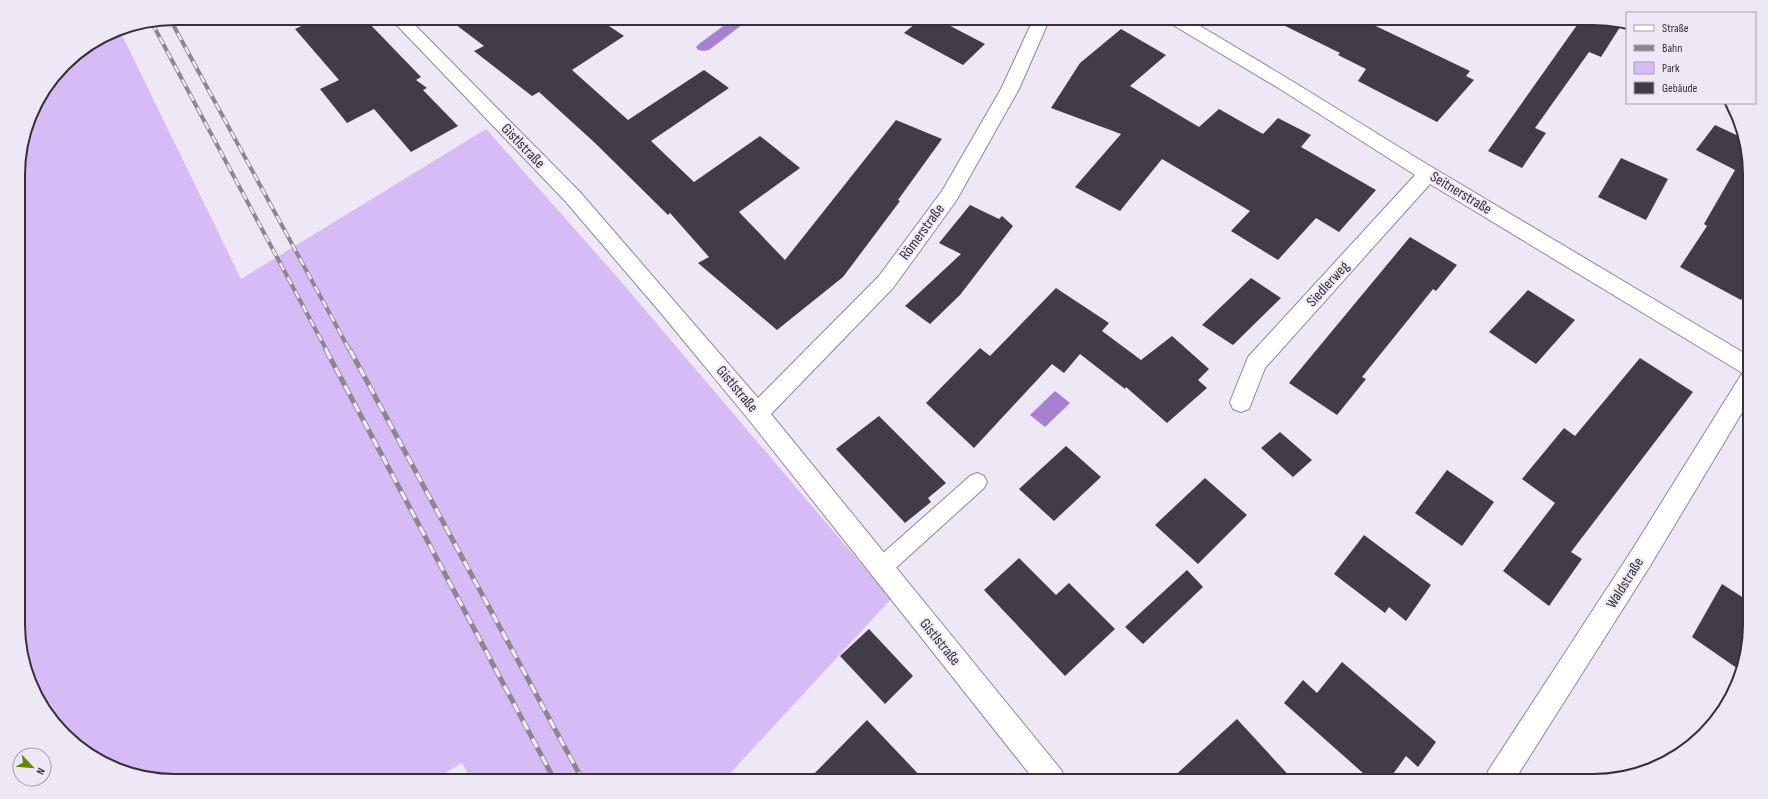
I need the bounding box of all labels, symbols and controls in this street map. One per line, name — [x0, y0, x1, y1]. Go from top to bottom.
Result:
legend — [1626, 12, 1756, 104]
text: Straße — [1662, 21, 1689, 36]
text: Bahn — [1662, 41, 1682, 56]
text: Park — [1662, 61, 1680, 76]
text: Gebäude — [1662, 81, 1697, 96]
street label: Gistlstraße — [497, 120, 549, 172]
street label: Seitnerstraße — [1427, 167, 1495, 219]
street label: Römerstraße — [895, 200, 949, 264]
street label: Siedlerweg — [1302, 257, 1354, 311]
street label: Gistlstraße — [712, 362, 762, 416]
street label: Waldstraße — [1602, 554, 1648, 612]
street label: Gistlstraße — [915, 615, 965, 669]
north arrow — [12, 747, 52, 787]
text: N — [33, 766, 48, 777]

